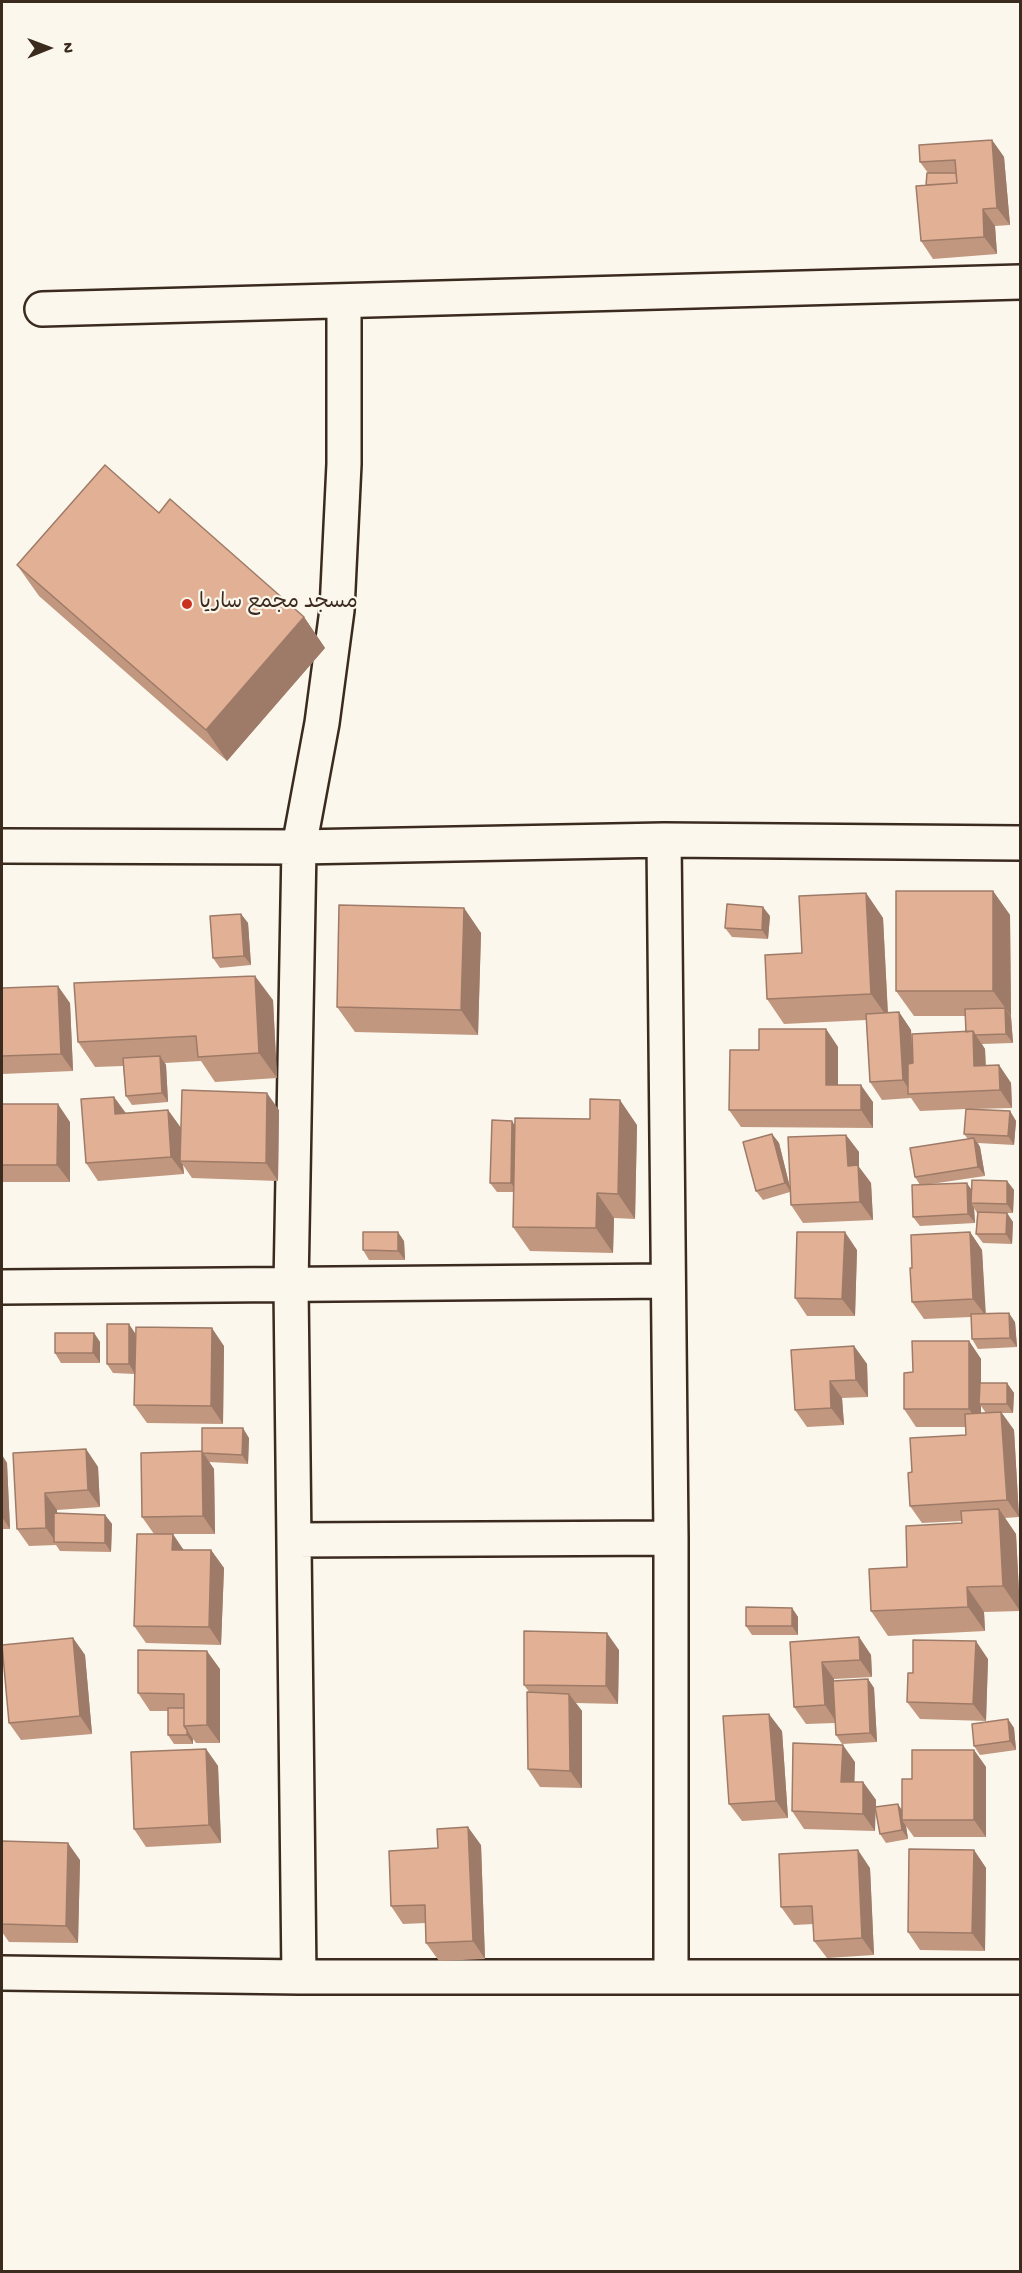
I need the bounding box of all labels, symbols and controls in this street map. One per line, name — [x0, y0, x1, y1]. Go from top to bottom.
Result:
north arrow — [18, 18, 78, 78]
text: N — [57, 42, 76, 53]
place label: مسجد مجمع ساريا — [199, 591, 358, 617]
marker: مسجد مجمع ساريا — [180, 597, 194, 611]

